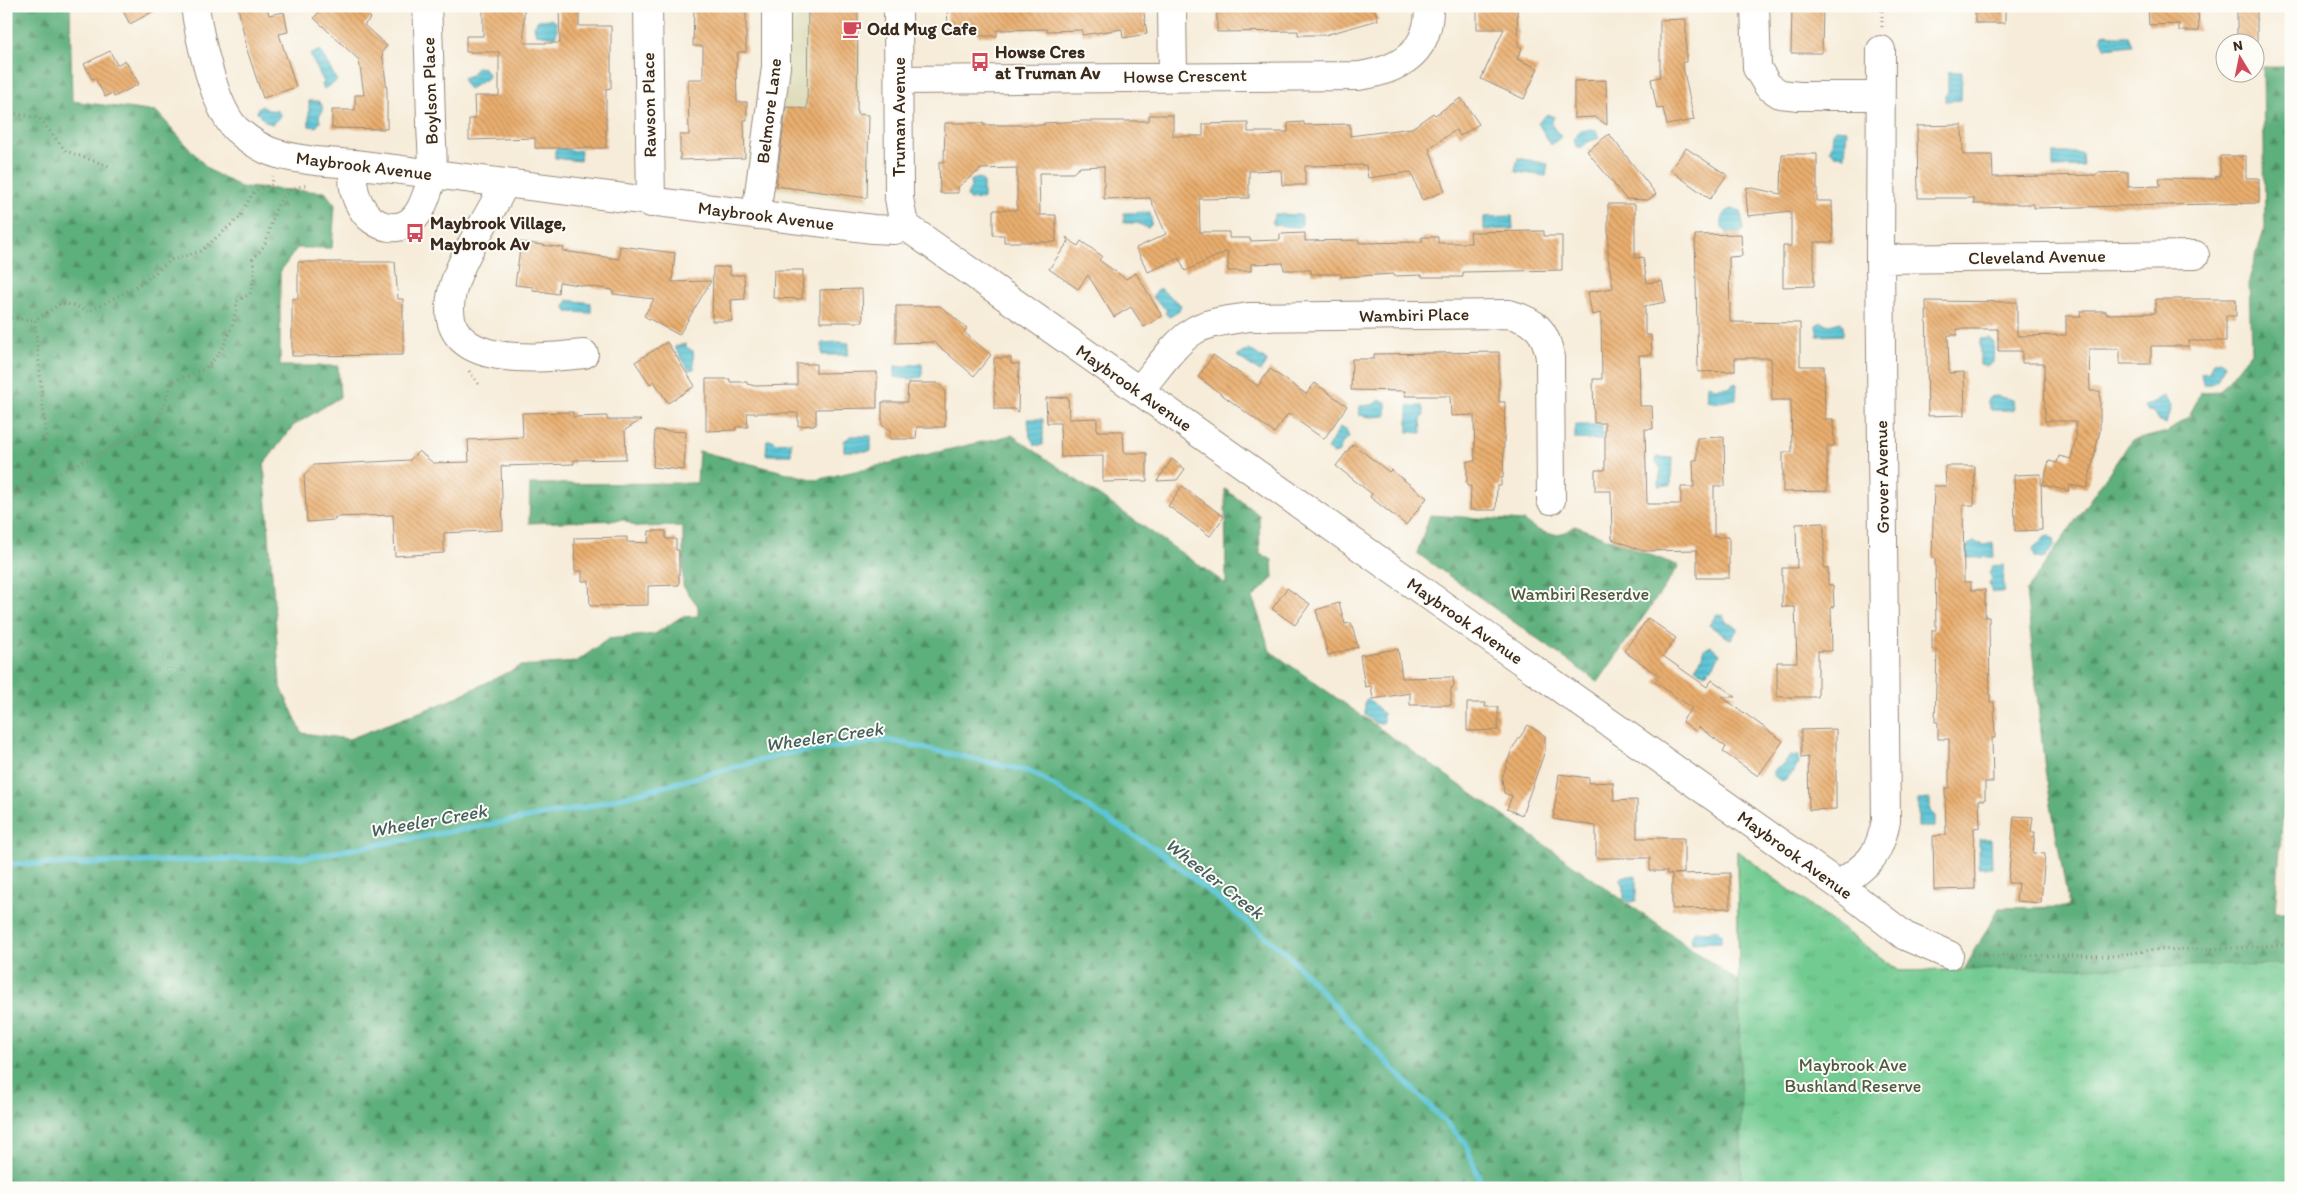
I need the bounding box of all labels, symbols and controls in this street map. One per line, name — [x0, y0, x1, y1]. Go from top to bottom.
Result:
cafe icon: Odd Mug Cafe — [841, 18, 863, 40]
place label: Odd Mug Cafe — [867, 18, 977, 40]
north arrow — [2214, 32, 2264, 82]
text: N — [2232, 36, 2244, 55]
street label: Boylson Place — [417, 37, 443, 145]
place label: Howse Cres at Truman Av — [995, 41, 1101, 84]
bus stop icon: Howse Cres at Truman Av — [969, 51, 991, 73]
street label: Rawson Place — [637, 52, 661, 158]
street label: Belmore Lane — [752, 57, 786, 165]
street label: Truman Avenue — [888, 57, 910, 177]
street label: Howse Crescent — [1123, 64, 1247, 88]
street label: Maybrook Avenue — [295, 147, 433, 185]
street label: Maybrook Avenue — [697, 197, 835, 235]
place label: Maybrook Village, Maybrook Av — [430, 212, 566, 255]
bus stop icon: Maybrook Village, Maybrook Av — [404, 222, 426, 244]
street label: Cleveland Avenue — [1968, 245, 2106, 269]
street label: Wambiri Place — [1359, 303, 1469, 327]
street label: Maybrook Avenue — [1072, 340, 1196, 436]
street label: Grover Avenue — [1870, 420, 1894, 534]
street label: Maybrook Avenue — [1403, 573, 1527, 669]
park label: Wambiri Reserdve — [1511, 583, 1649, 605]
water label: Wheeler Creek — [764, 717, 886, 756]
water label: Wheeler Creek — [368, 799, 490, 842]
street label: Maybrook Avenue — [1733, 806, 1857, 904]
water label: Wheeler Creek — [1161, 833, 1269, 925]
park label: Maybrook Ave Bushland Reserve — [1785, 1054, 1921, 1097]

